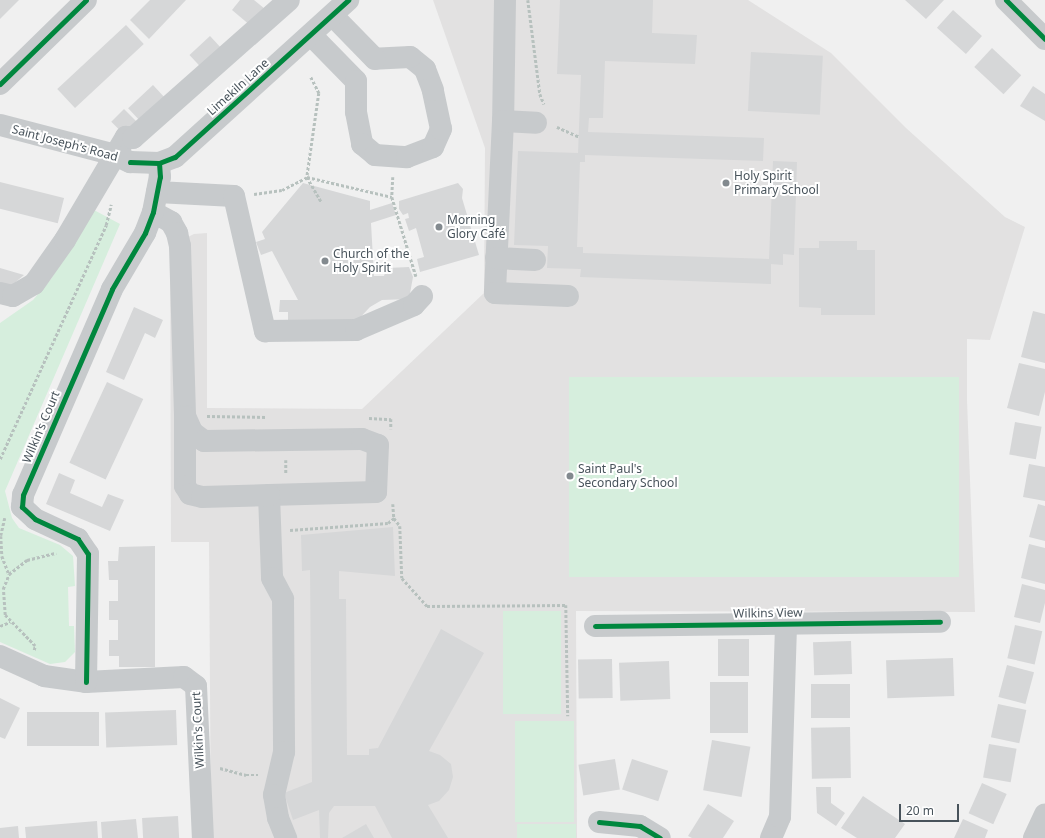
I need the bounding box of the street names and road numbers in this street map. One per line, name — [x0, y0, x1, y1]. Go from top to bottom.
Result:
street label: Limekiln Lane — [204, 56, 272, 118]
street label: Saint Joseph's Road — [10, 122, 120, 164]
street label: Wilkin's Court — [19, 389, 63, 465]
street label: Wilkins View — [733, 605, 803, 621]
street label: Wilkin's Court — [189, 691, 207, 769]

